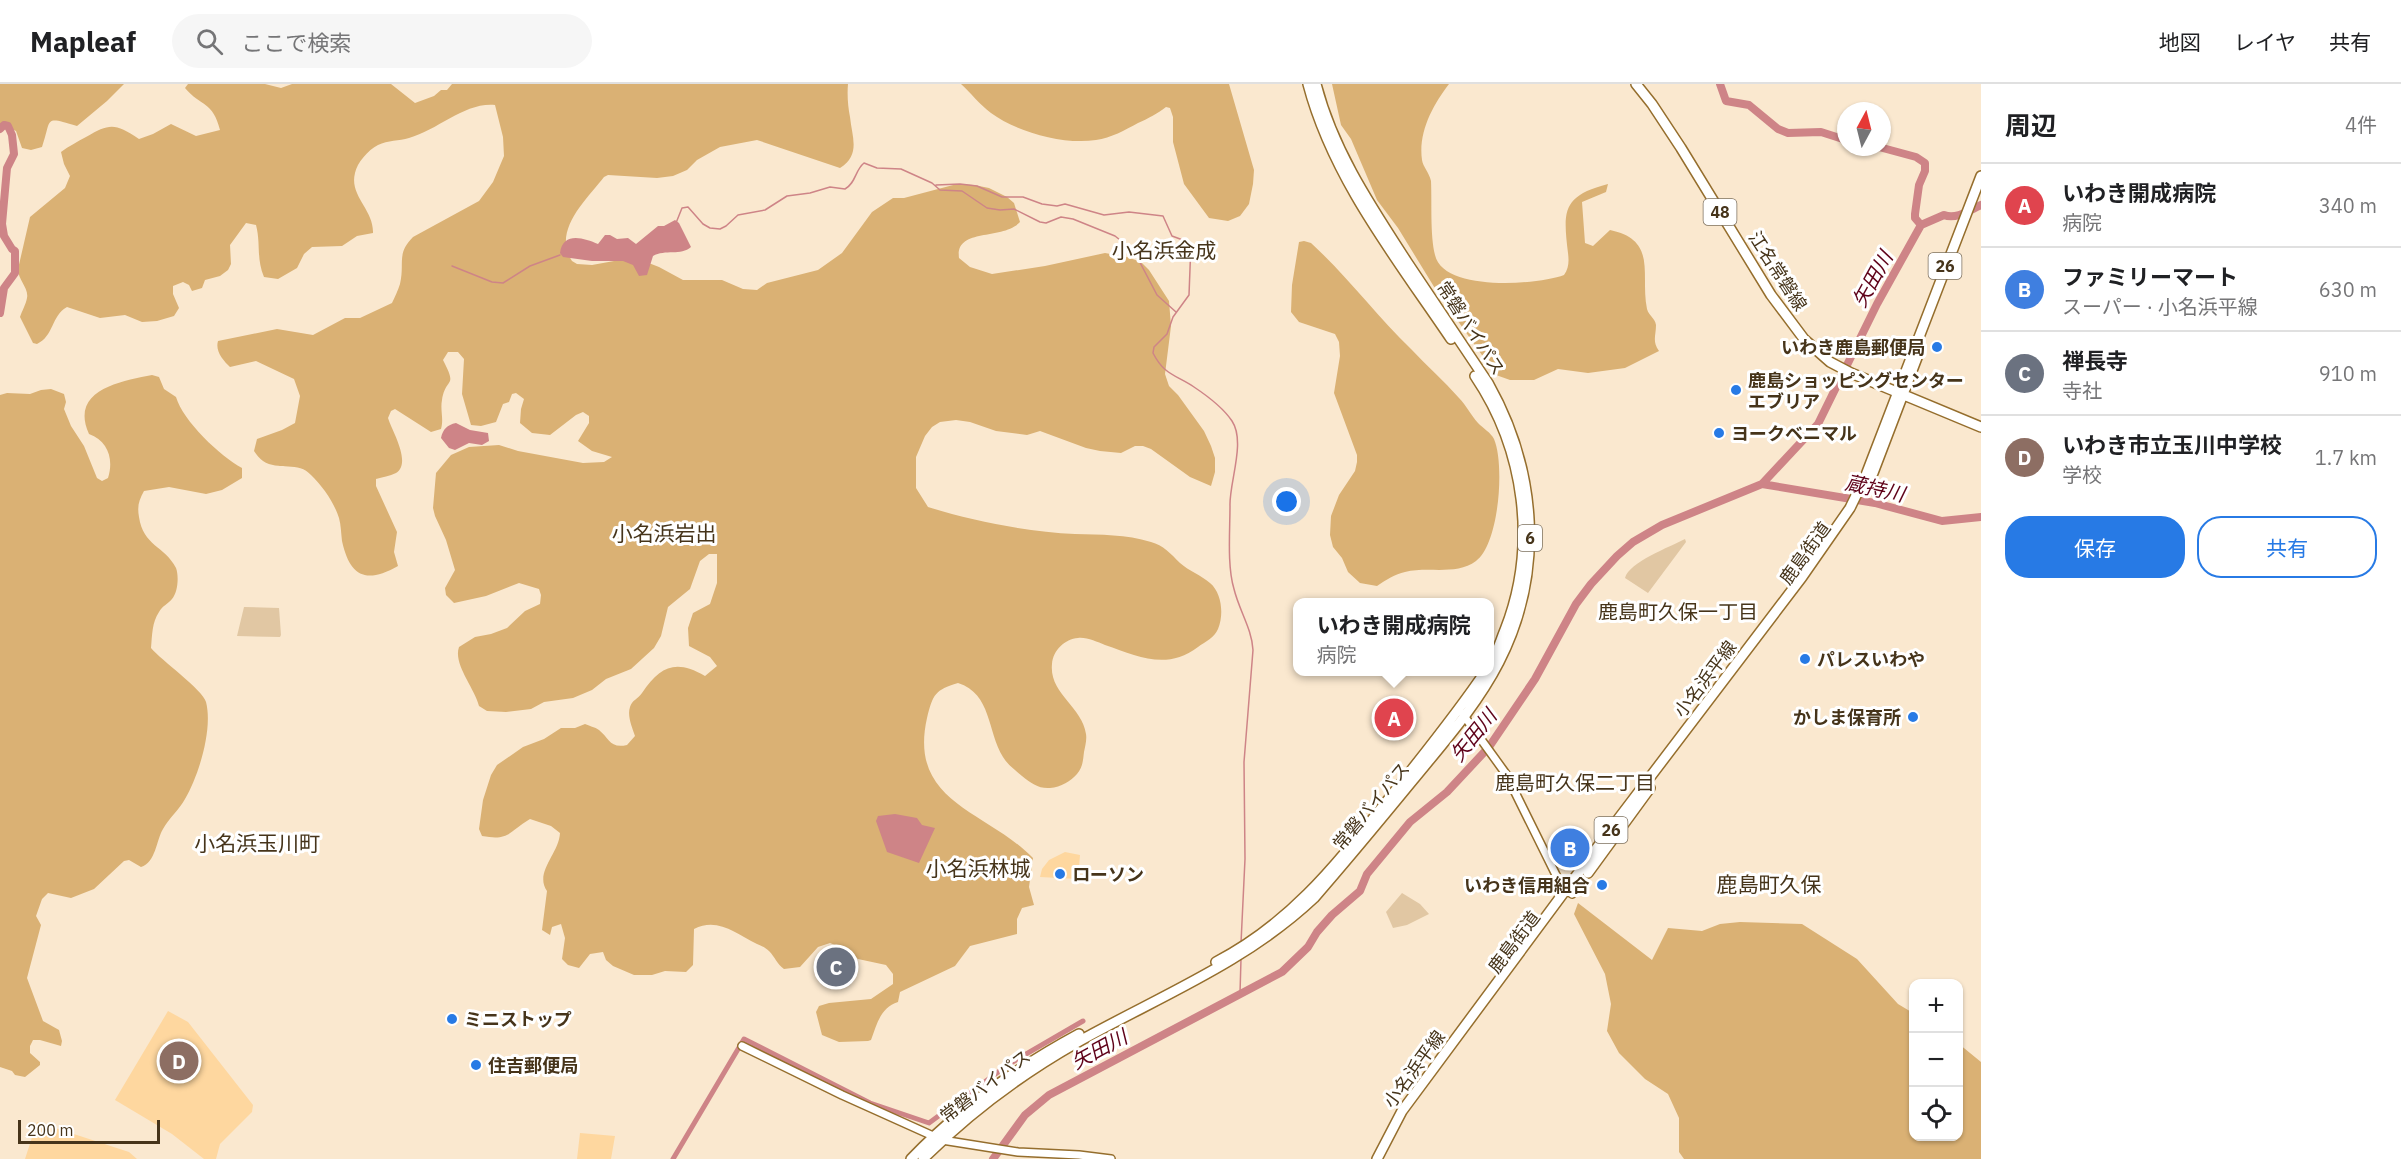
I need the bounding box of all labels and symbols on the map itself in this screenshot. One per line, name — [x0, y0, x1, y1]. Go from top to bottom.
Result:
north arrow — [1837, 102, 1891, 156]
road number: 48 — [1704, 199, 1736, 225]
street label: 江名常磐線 — [1744, 227, 1812, 315]
district label: 小名浜金成 — [1112, 236, 1217, 264]
water label: 矢田川 — [1846, 244, 1899, 312]
road number: 26 — [1928, 253, 1962, 279]
street label: 常磐バイパス — [1432, 277, 1510, 379]
place label: いわき鹿島郵便局 — [1781, 336, 1925, 359]
marker: いわき鹿島郵便局 — [1930, 340, 1944, 354]
place label: 鹿島ショッピングセンター エブリア — [1748, 369, 1964, 413]
marker: 鹿島ショッピングセンター エブリア — [1729, 383, 1743, 397]
place label: ヨークベニマル — [1731, 422, 1857, 445]
marker: ヨークベニマル — [1712, 426, 1726, 440]
water label: 蔵持川 — [1843, 469, 1909, 508]
your location — [1272, 487, 1301, 516]
street label: 鹿島街道 — [1775, 517, 1835, 589]
district label: 小名浜岩出 — [612, 519, 717, 547]
road number: 6 — [1518, 525, 1542, 551]
district label: 鹿島町久保一丁目 — [1598, 598, 1758, 625]
street label: 小名浜平線 — [1669, 636, 1741, 722]
place label: パレスいわや — [1817, 648, 1925, 671]
marker: パレスいわや — [1798, 652, 1812, 666]
pin: A — [1374, 696, 1414, 740]
water label: 矢田川 — [1444, 702, 1504, 767]
place label: かしま保育所 — [1793, 706, 1901, 729]
marker: かしま保育所 — [1906, 710, 1920, 724]
street label: 常磐バイパス — [1328, 757, 1414, 855]
district label: 鹿島町久保二丁目 — [1495, 769, 1655, 796]
road number: 26 — [1594, 817, 1628, 843]
pin: B — [1550, 826, 1590, 870]
district label: 小名浜玉川町 — [194, 829, 320, 857]
district label: 小名浜林城 — [926, 854, 1031, 882]
place label: ローソン — [1072, 863, 1144, 886]
marker: ローソン — [1053, 867, 1067, 881]
district label: 鹿島町久保 — [1717, 870, 1822, 898]
place label: いわき信用組合 — [1464, 874, 1590, 897]
marker: いわき信用組合 — [1595, 878, 1609, 892]
street label: 鹿島街道 — [1483, 906, 1545, 978]
pin: C — [816, 944, 856, 990]
place label: ミニストップ — [464, 1008, 572, 1031]
marker: ミニストップ — [445, 1012, 459, 1026]
water label: 矢田川 — [1066, 1022, 1134, 1075]
street label: 小名浜平線 — [1378, 1026, 1450, 1112]
pin: D — [160, 1038, 198, 1084]
street label: 常磐バイパス — [935, 1044, 1035, 1128]
place label: 住吉郵便局 — [488, 1054, 578, 1077]
marker: 住吉郵便局 — [469, 1058, 483, 1072]
scale bar — [18, 1117, 160, 1144]

